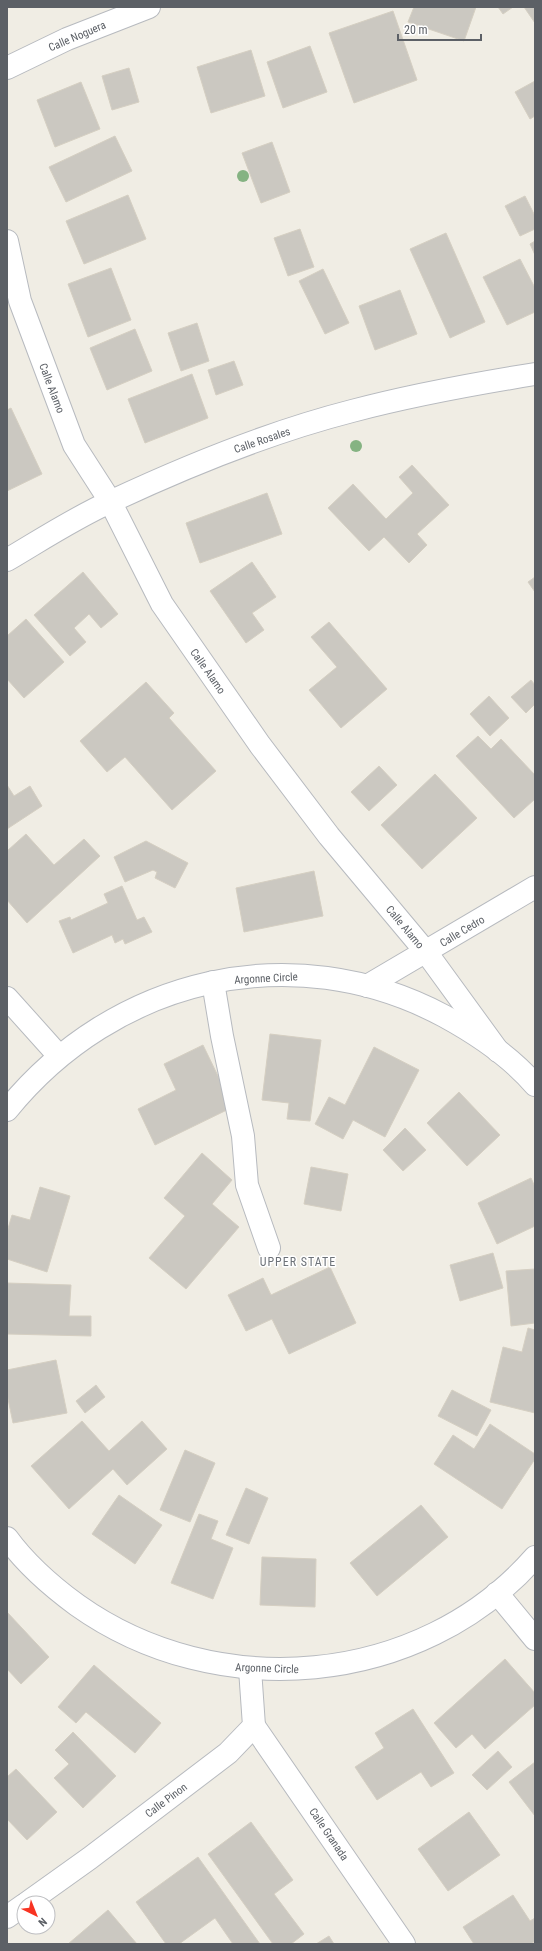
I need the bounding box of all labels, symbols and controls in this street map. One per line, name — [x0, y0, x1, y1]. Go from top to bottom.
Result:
scale bar — [398, 16, 481, 42]
street label: Calle Noguera — [47, 19, 108, 54]
text: 20 m — [404, 23, 428, 37]
street label: Calle Alamo — [36, 361, 67, 415]
street label: Calle Rosales — [232, 425, 292, 456]
street label: Calle Alamo — [187, 646, 228, 697]
street label: Calle Alamo — [383, 903, 427, 952]
street label: Calle Cedro — [438, 913, 487, 950]
street label: Argonne Circle — [234, 970, 298, 987]
district label: UPPER STATE — [260, 1255, 336, 1269]
street label: Argonne Circle — [235, 1661, 299, 1676]
street label: Calle Pinon — [143, 1780, 190, 1820]
street label: Calle Granada — [306, 1806, 351, 1863]
north arrow — [16, 1895, 56, 1935]
text: N — [35, 1915, 49, 1929]

